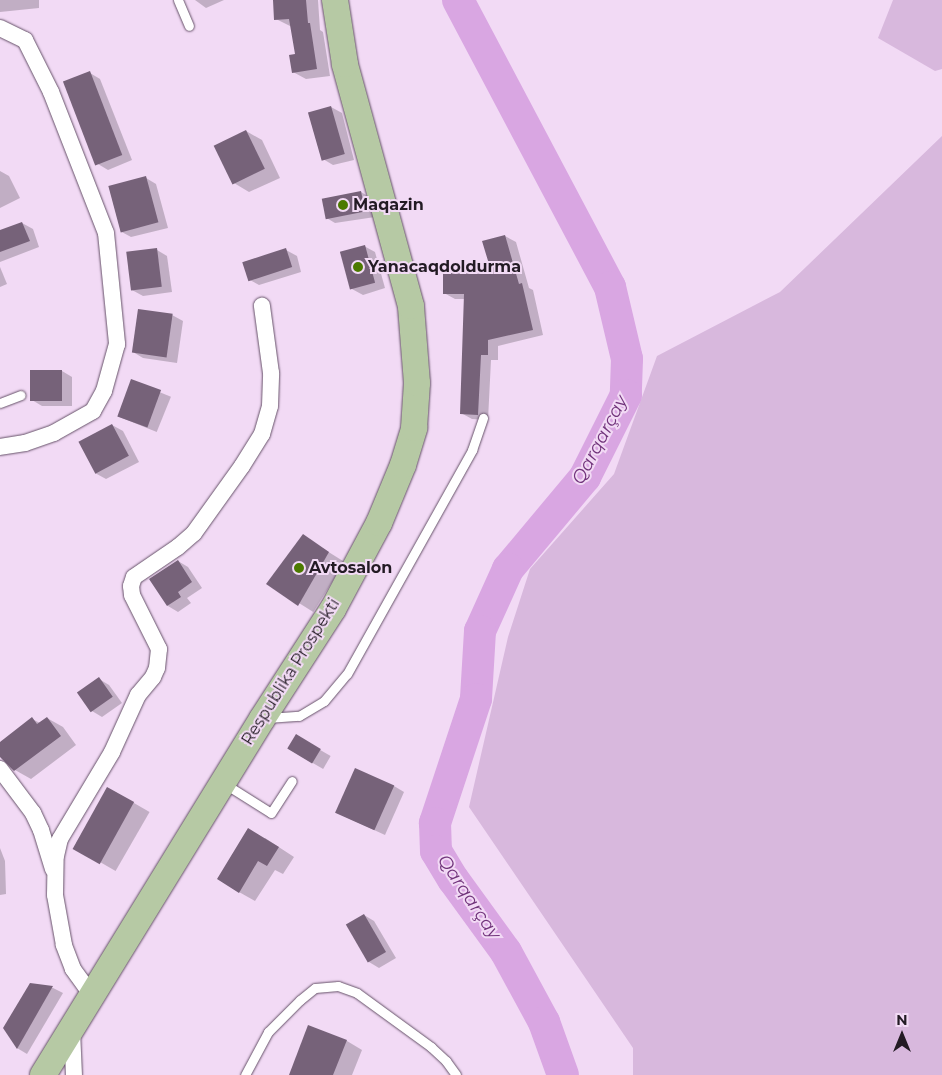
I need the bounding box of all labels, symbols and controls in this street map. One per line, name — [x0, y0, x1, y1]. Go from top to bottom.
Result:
place label: Maqazin — [353, 195, 424, 215]
marker: Maqazin — [337, 199, 349, 211]
place label: Yanacaqdoldurma — [368, 257, 521, 277]
marker: Yanacaqdoldurma — [352, 261, 364, 273]
water label: Qarqarçay — [568, 392, 632, 488]
place label: Avtosalon — [309, 558, 392, 578]
marker: Avtosalon — [293, 562, 305, 574]
street label: Respublika Prospekti — [238, 595, 344, 749]
water label: Qarqarçay — [433, 851, 505, 943]
north arrow — [877, 1010, 927, 1060]
text: N — [896, 1011, 908, 1029]

